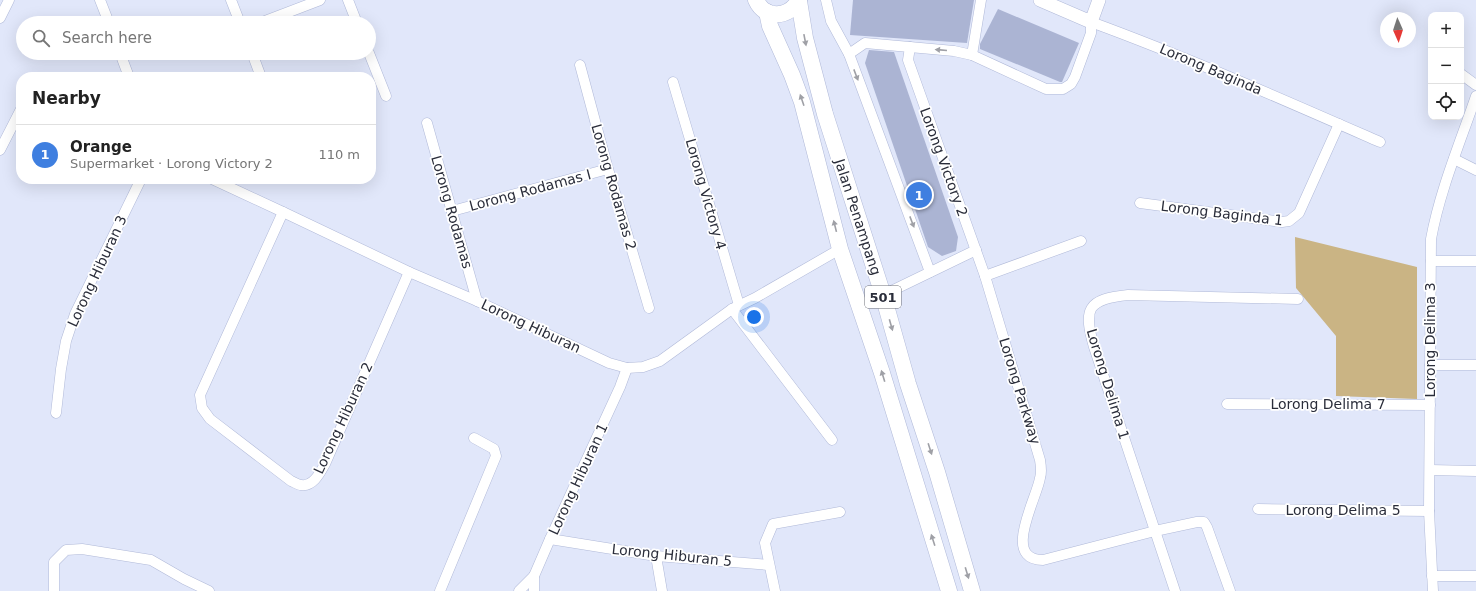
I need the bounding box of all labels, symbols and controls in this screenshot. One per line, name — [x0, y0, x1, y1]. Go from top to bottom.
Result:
north arrow — [1380, 12, 1416, 48]
map controls — [1428, 12, 1464, 120]
button: + — [1428, 12, 1464, 48]
search box — [16, 16, 376, 60]
icon: search — [30, 27, 52, 49]
text: Search here — [62, 29, 152, 47]
one-way arrow — [803, 33, 809, 46]
street label: Lorong Baginda — [1157, 40, 1265, 98]
one-way arrow — [935, 47, 947, 53]
button: − — [1428, 48, 1464, 84]
one-way arrow — [854, 69, 860, 81]
button: locate — [1428, 84, 1464, 120]
text: Nearby — [32, 88, 101, 108]
one-way arrow — [798, 94, 804, 106]
street label: Lorong Victory 2 — [917, 105, 971, 219]
street label: Lorong Rodamas 2 — [588, 122, 640, 252]
street label: Lorong Victory 4 — [683, 137, 730, 251]
text: Orange — [70, 138, 132, 156]
text: 1 — [40, 147, 50, 162]
text: 110 m — [318, 147, 360, 162]
street label: Lorong Rodamas — [428, 154, 476, 270]
text: Supermarket · Lorong Victory 2 — [70, 156, 273, 171]
street label: Jalan Penampang — [831, 156, 884, 277]
street label: Lorong Rodamas I — [467, 166, 593, 214]
pin: 1 — [906, 180, 932, 210]
street label: Lorong Baginda 1 — [1160, 198, 1284, 228]
street label: Lorong Hiburan 3 — [64, 213, 130, 329]
one-way arrow — [909, 217, 915, 229]
one-way arrow — [831, 219, 837, 232]
street label: Lorong Delima 3 — [1422, 282, 1438, 398]
road number: 501 — [865, 286, 901, 308]
street label: Lorong Hiburan — [479, 296, 583, 356]
your location — [744, 307, 764, 327]
one-way arrow — [888, 319, 894, 331]
street label: Lorong Delima 1 — [1084, 327, 1132, 441]
street label: Lorong Parkway — [996, 336, 1044, 446]
street label: Lorong Hiburan 2 — [310, 360, 376, 476]
one-way arrow — [880, 370, 886, 382]
street label: Lorong Delima 7 — [1270, 396, 1386, 412]
street label: Lorong Hiburan 1 — [545, 421, 611, 537]
one-way arrow — [927, 443, 933, 455]
street label: Lorong Delima 5 — [1285, 502, 1401, 518]
one-way arrow — [930, 534, 936, 546]
street label: Lorong Hiburan 5 — [611, 541, 733, 569]
one-way arrow — [964, 568, 970, 580]

